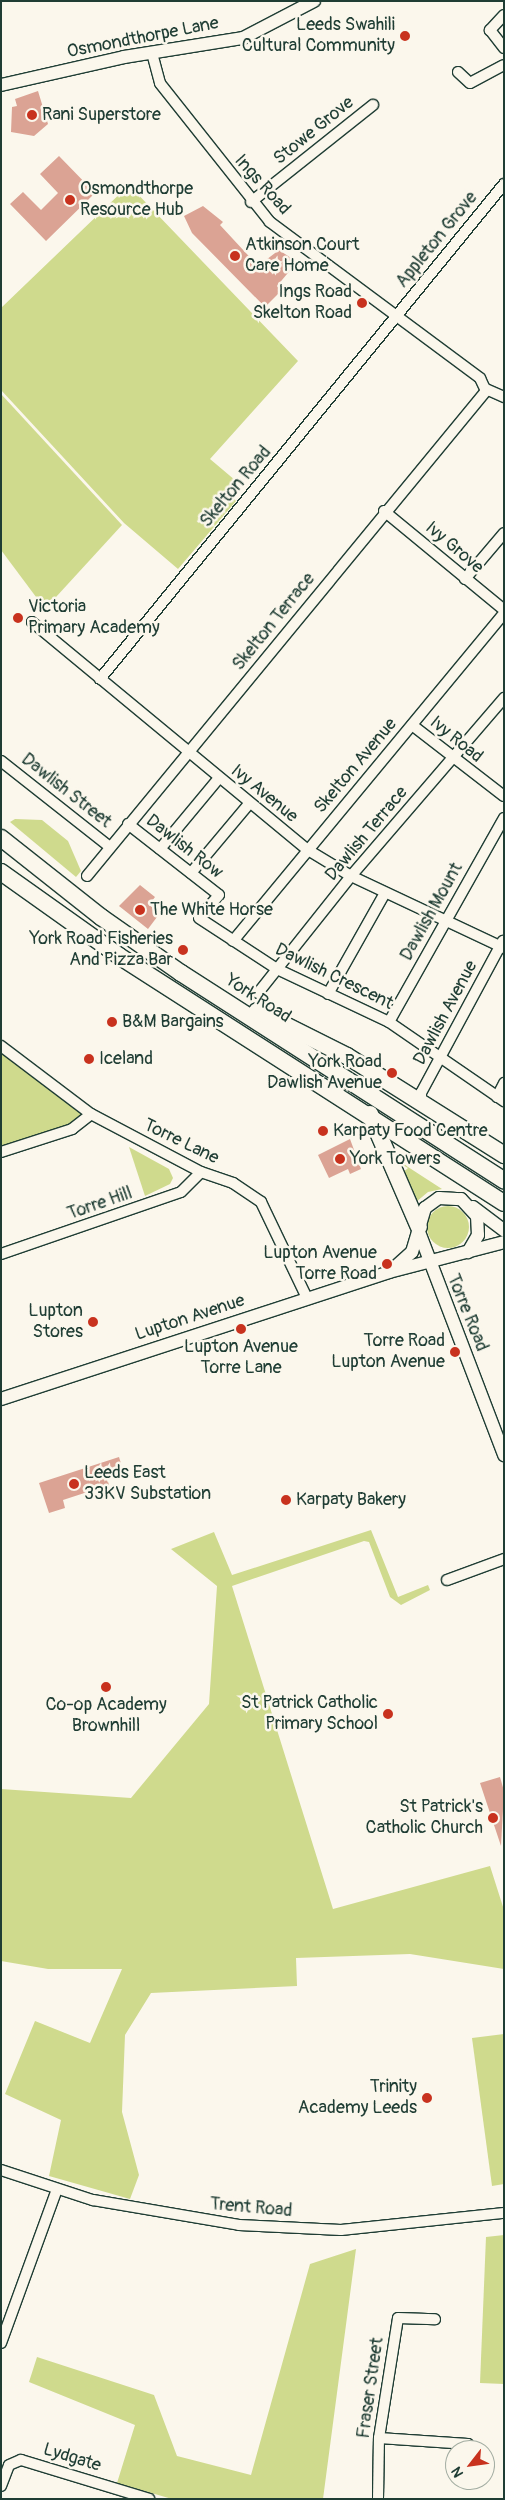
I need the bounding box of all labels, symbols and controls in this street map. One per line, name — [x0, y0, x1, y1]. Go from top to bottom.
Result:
street label: Osmondthorpe Lane — [65, 13, 221, 63]
place label: Leeds Swahili Cultural Community — [242, 15, 395, 58]
marker: Leeds Swahili Cultural Community — [399, 30, 411, 42]
street label: Stowe Grove — [270, 92, 358, 170]
place label: Rani Superstore — [42, 104, 161, 126]
marker: Rani Superstore — [26, 109, 38, 121]
street label: Ings Road — [229, 150, 295, 220]
place label: Osmondthorpe Resource Hub — [80, 179, 193, 222]
street label: Appleton Grove — [392, 188, 482, 292]
marker: Osmondthorpe Resource Hub — [64, 194, 76, 206]
place label: Atkinson Court Care Home — [245, 235, 359, 278]
marker: Atkinson Court Care Home — [229, 250, 241, 262]
place label: Ings Road Skelton Road — [253, 282, 352, 324]
marker: Ings Road Skelton Road — [356, 297, 368, 309]
street label: Skelton Road — [196, 442, 276, 532]
street label: Ivy Grove — [420, 517, 488, 579]
street label: Skelton Terrace — [228, 569, 320, 675]
place label: Victoria Primary Academy — [28, 597, 160, 640]
marker: Victoria Primary Academy — [12, 612, 24, 624]
street label: Ivy Road — [425, 712, 487, 768]
street label: Skelton Avenue — [310, 714, 402, 818]
street label: Dawlish Street — [17, 749, 115, 833]
street label: Ivy Avenue — [226, 760, 302, 828]
street label: Dawlish Terrace — [321, 782, 413, 886]
street label: Dawlish Row — [141, 810, 227, 884]
street label: Dawlish Mount — [396, 859, 468, 965]
place label: The White Horse — [150, 899, 273, 921]
marker: The White Horse — [134, 904, 146, 916]
place label: York Road Fisheries And Pizza Bar — [30, 929, 173, 972]
street label: Dawlish Crescent — [271, 939, 397, 1015]
marker: York Road Fisheries And Pizza Bar — [177, 944, 189, 956]
street label: Dawlish Avenue — [409, 957, 483, 1069]
street label: York Road — [221, 970, 295, 1028]
place label: B&M Bargains — [122, 1011, 224, 1033]
marker: B&M Bargains — [106, 1016, 118, 1028]
place label: Iceland — [99, 1048, 153, 1070]
place label: York Road Dawlish Avenue — [267, 1052, 382, 1094]
marker: Iceland — [83, 1053, 95, 1065]
marker: York Road Dawlish Avenue — [386, 1067, 398, 1079]
street label: Torre Lane — [140, 1115, 222, 1169]
place label: Karpaty Food Centre — [333, 1120, 488, 1142]
marker: Karpaty Food Centre — [317, 1125, 329, 1137]
place label: York Towers — [350, 1148, 441, 1170]
marker: York Towers — [334, 1153, 346, 1165]
street label: Torre Hill — [65, 1183, 135, 1225]
place label: Lupton Avenue Torre Road — [263, 1243, 377, 1286]
marker: Lupton Avenue Torre Road — [381, 1258, 393, 1270]
street label: Torre Road — [442, 1271, 492, 1355]
street label: Lupton Avenue — [133, 1290, 247, 1346]
place label: Lupton Stores — [28, 1301, 83, 1344]
marker: Lupton Stores — [87, 1316, 99, 1328]
marker: Lupton Avenue Torre Lane — [235, 1323, 247, 1335]
place label: Torre Road Lupton Avenue — [331, 1331, 445, 1374]
place label: Lupton Avenue Torre Lane — [184, 1337, 298, 1380]
marker: Torre Road Lupton Avenue — [449, 1346, 461, 1358]
place label: Leeds East 33KV Substation — [84, 1463, 211, 1506]
marker: Leeds East 33KV Substation — [68, 1478, 80, 1490]
place label: Karpaty Bakery — [296, 1489, 406, 1511]
marker: Karpaty Bakery — [280, 1494, 292, 1506]
marker: Co-op Academy Brownhill — [100, 1681, 112, 1693]
place label: St Patrick Catholic Primary School — [241, 1693, 378, 1736]
place label: Co-op Academy Brownhill — [45, 1695, 167, 1738]
marker: St Patrick Catholic Primary School — [382, 1708, 394, 1720]
place label: St Patrick's Catholic Church — [366, 1797, 483, 1840]
marker: St Patrick's Catholic Church — [487, 1812, 499, 1824]
place label: Trinity Academy Leeds — [298, 2077, 417, 2120]
marker: Trinity Academy Leeds — [421, 2092, 433, 2104]
street label: Trent Road — [209, 2194, 293, 2222]
street label: Fraser Street — [353, 2336, 389, 2440]
street label: Lydgate — [40, 2439, 104, 2477]
north arrow — [445, 2440, 495, 2490]
text: N — [448, 2464, 467, 2481]

